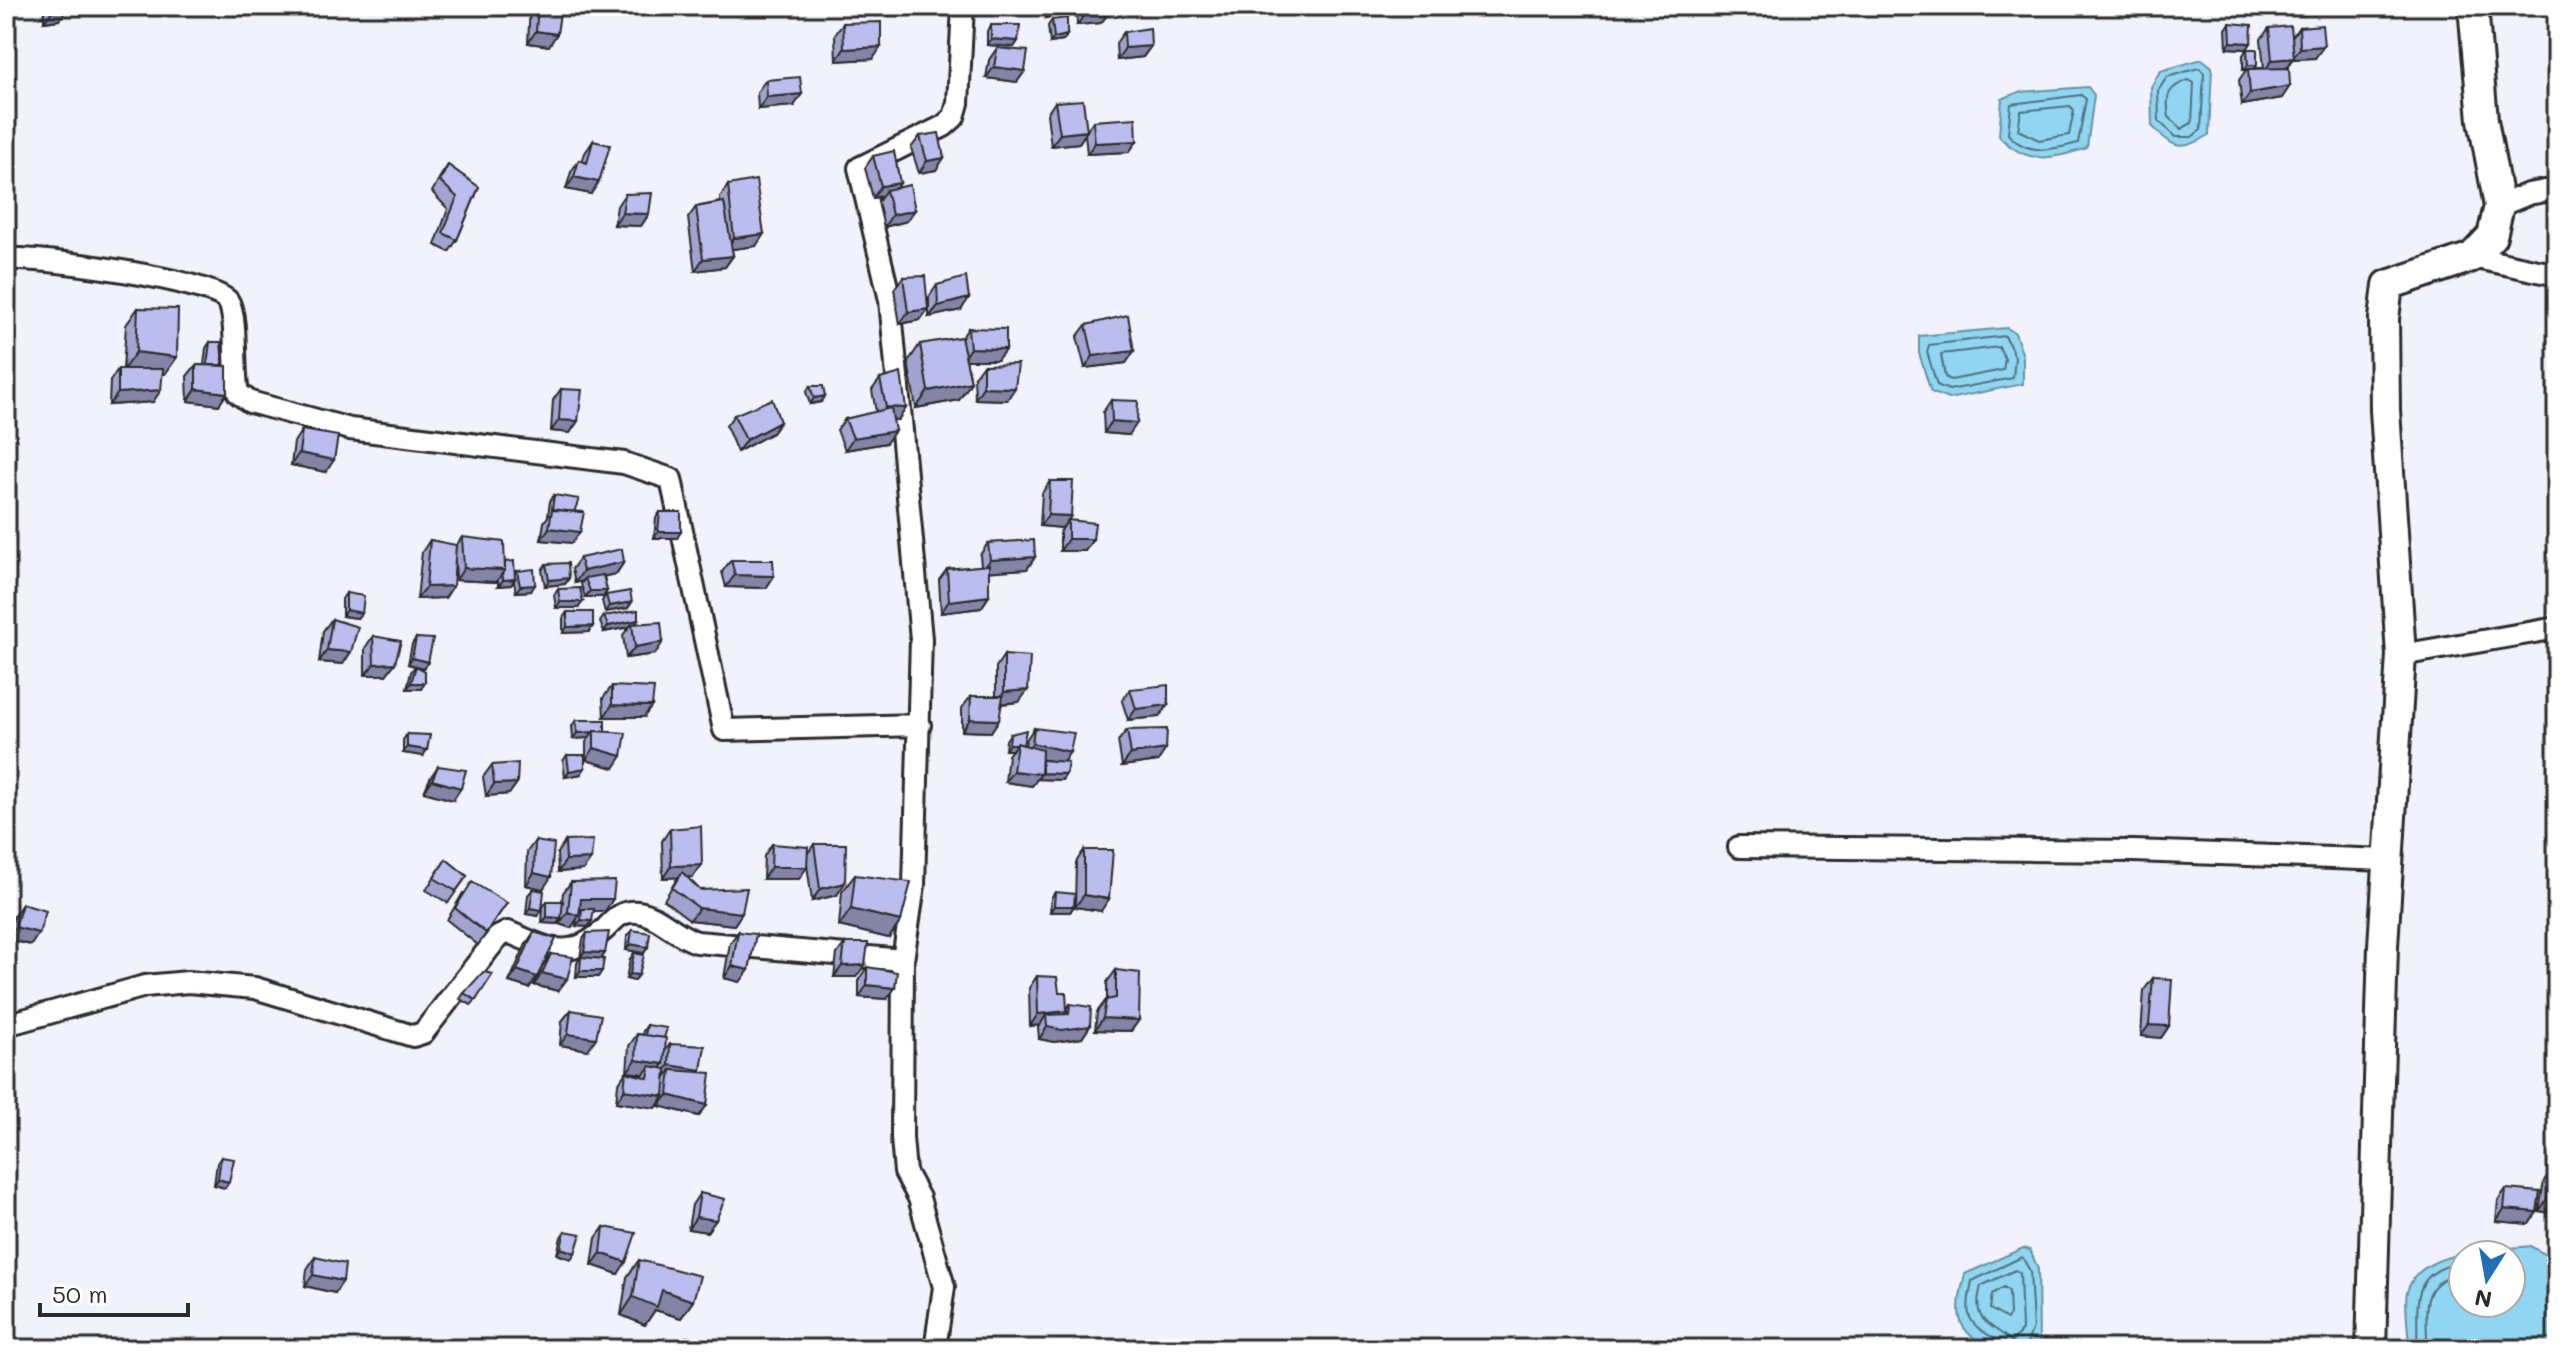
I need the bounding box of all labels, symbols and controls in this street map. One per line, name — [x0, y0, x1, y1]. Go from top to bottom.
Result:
north arrow — [2447, 1239, 2527, 1319]
scale bar — [40, 1267, 188, 1317]
text: 50 m — [52, 1278, 108, 1309]
text: N — [2472, 1283, 2494, 1315]

